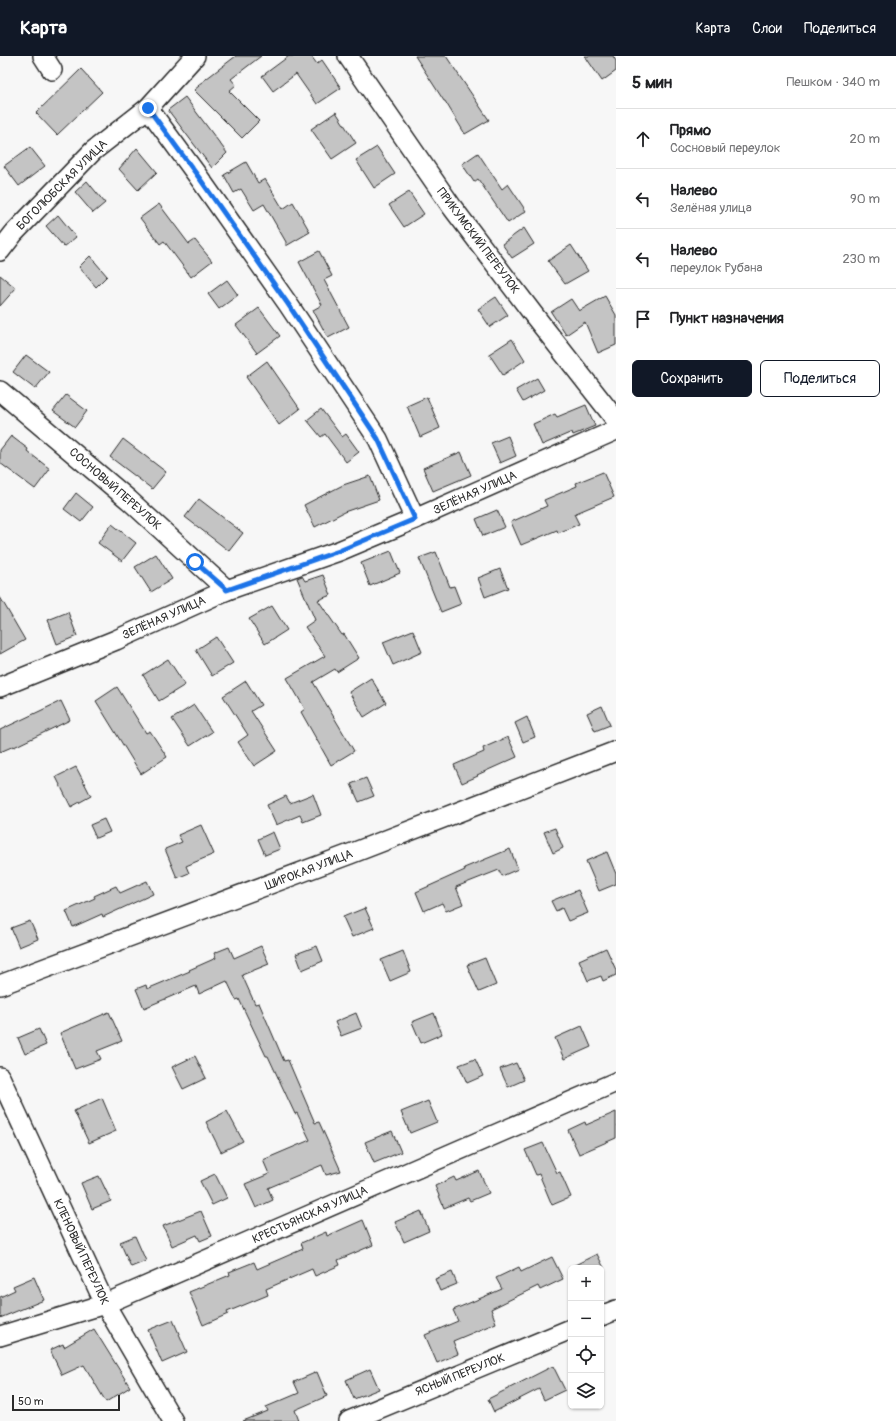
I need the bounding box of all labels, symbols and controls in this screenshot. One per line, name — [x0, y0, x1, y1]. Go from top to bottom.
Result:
text: Карта — [20, 16, 67, 40]
text: Карта — [696, 20, 730, 37]
text: Слои — [752, 20, 782, 37]
text: Поделиться — [804, 20, 876, 37]
text: 5 мин — [632, 72, 672, 93]
text: Пешком · 340 m — [786, 74, 880, 90]
route end — [139, 99, 157, 117]
text: Прямо — [670, 121, 711, 140]
icon: ahead — [632, 128, 654, 150]
text: 20 m — [849, 131, 880, 147]
street label: БОГОЛЮБСКАЯ УЛИЦА — [13, 136, 111, 234]
text: Сосновый переулок — [670, 140, 781, 156]
text: Налево — [670, 181, 717, 200]
street label: ПРИКУМСКИЙ ПЕРЕУЛОК — [433, 185, 523, 297]
icon: left — [632, 188, 654, 210]
text: 90 m — [850, 191, 880, 207]
text: Зелёная улица — [670, 200, 752, 216]
text: Налево — [670, 241, 717, 260]
icon: left — [632, 248, 654, 270]
text: 230 m — [843, 251, 880, 267]
text: переулок Рубана — [670, 260, 763, 276]
icon: arrive — [632, 308, 654, 330]
text: Пункт назначения — [670, 309, 784, 328]
button: Сохранить — [632, 360, 752, 397]
button: Поделиться — [760, 360, 880, 397]
street label: СОСНОВЫЙ ПЕРЕУЛОК — [66, 445, 164, 533]
street label: ЗЕЛЁНАЯ УЛИЦА — [431, 467, 519, 518]
route start — [186, 553, 204, 571]
street label: ЗЕЛЁНАЯ УЛИЦА — [120, 592, 208, 643]
street label: ШИРОКАЯ УЛИЦА — [263, 846, 355, 894]
street label: КРЕСТЬЯНСКАЯ УЛИЦА — [250, 1183, 370, 1247]
street label: КЛЕНОВЫЙ ПЕРЕУЛОК — [50, 1197, 112, 1308]
map controls — [568, 1265, 604, 1409]
button: + — [568, 1265, 604, 1301]
button: − — [568, 1301, 604, 1337]
button: locate — [568, 1337, 604, 1373]
street label: ЯСНЫЙ ПЕРЕУЛОК — [413, 1350, 507, 1400]
button: layers — [568, 1373, 604, 1409]
scale bar — [12, 1393, 120, 1412]
text: 50 m — [18, 1395, 44, 1408]

